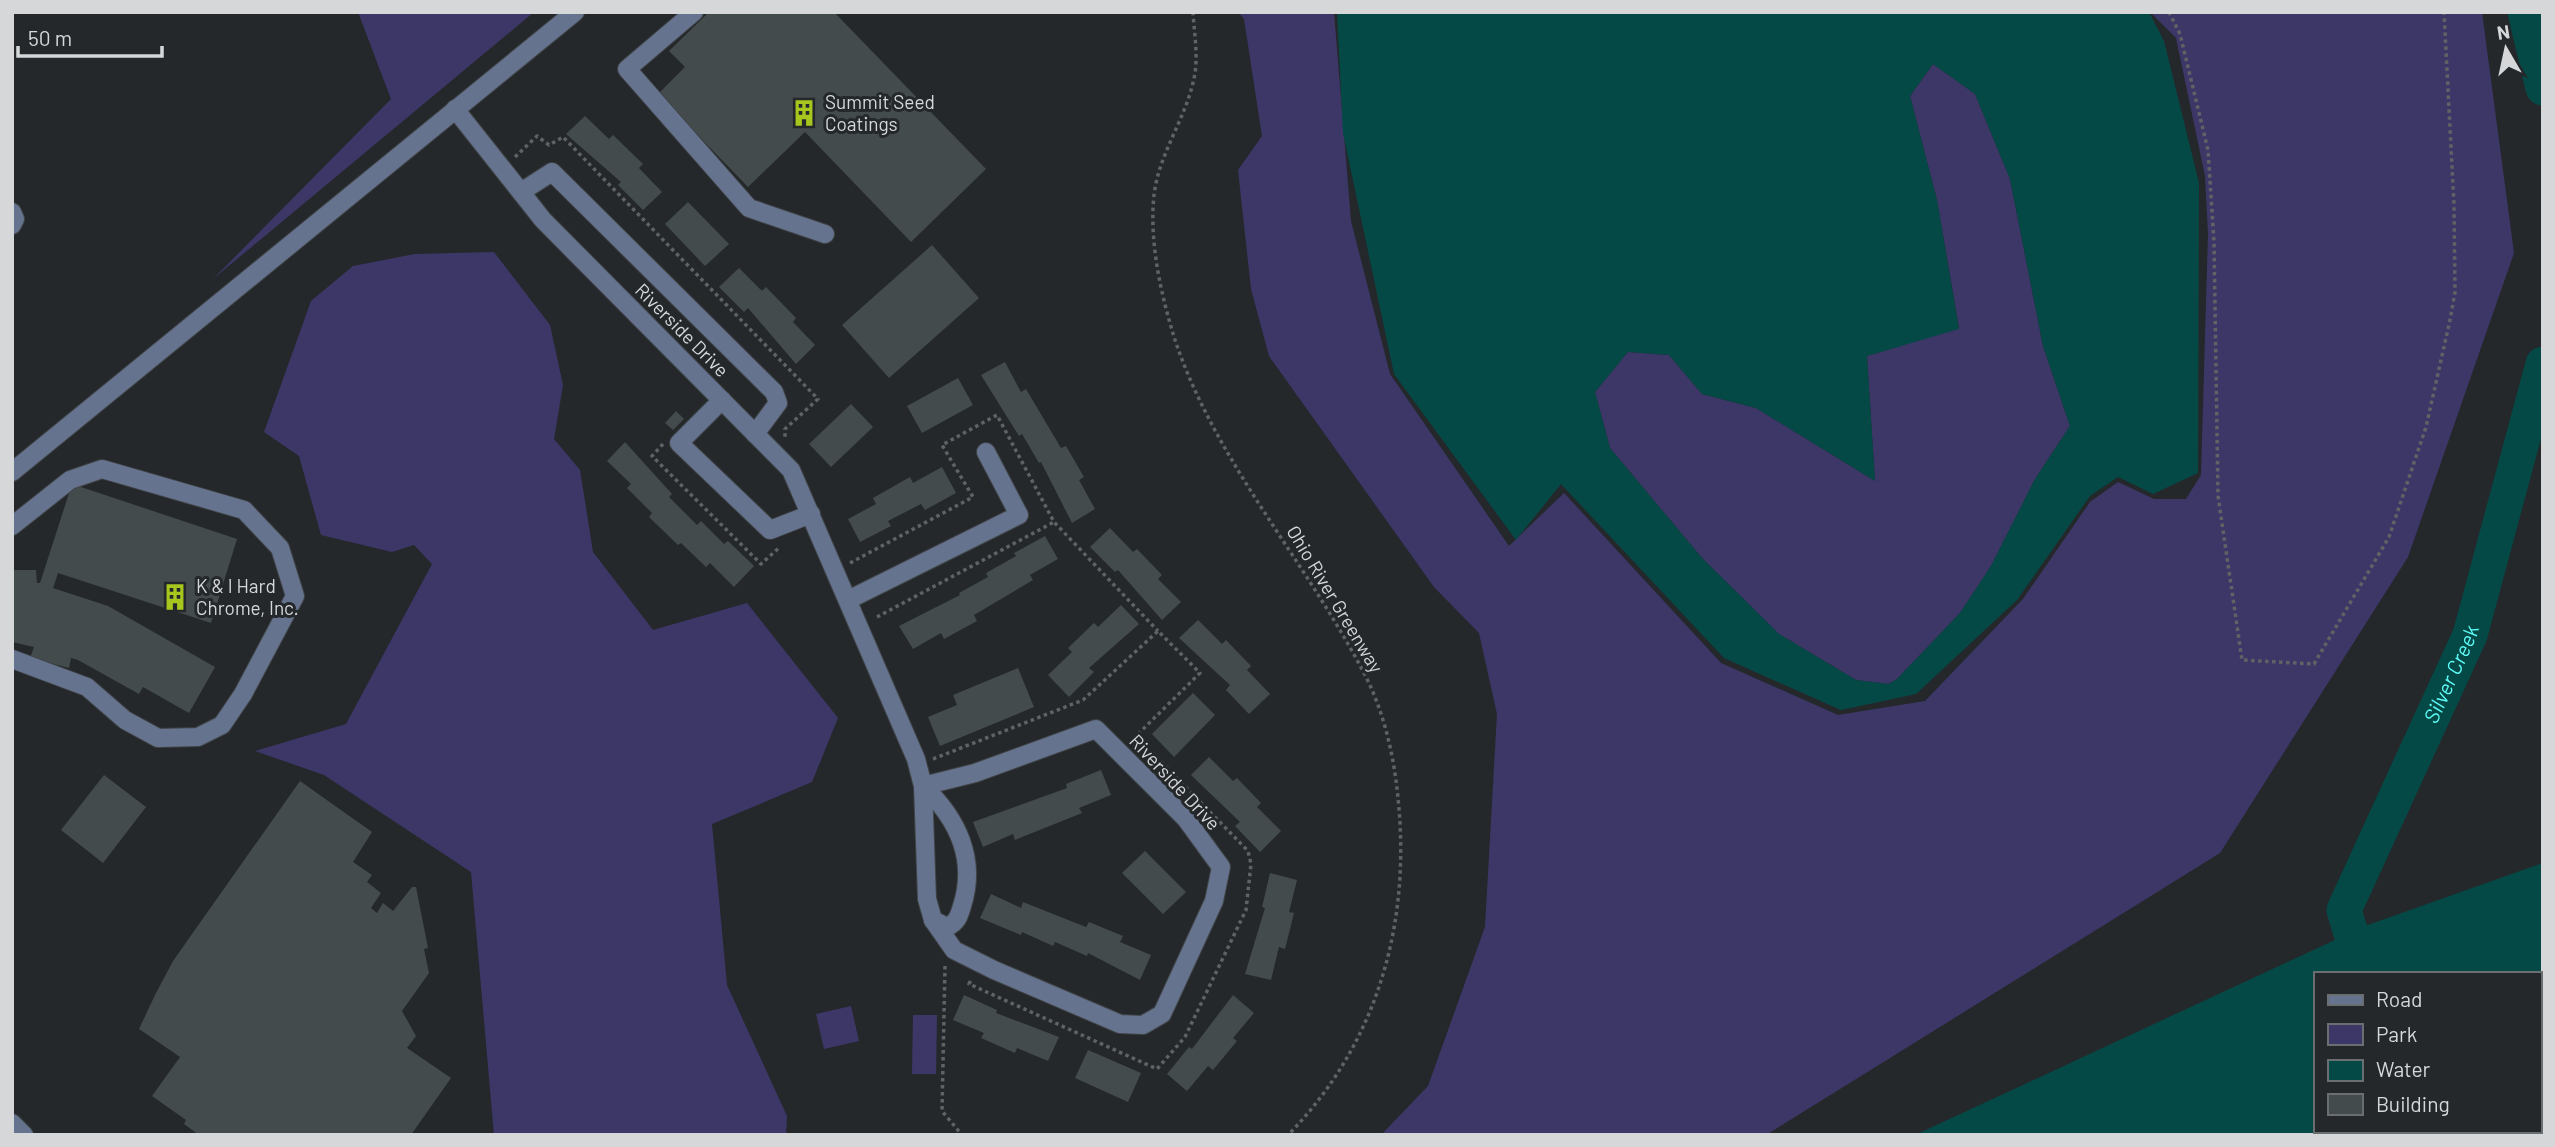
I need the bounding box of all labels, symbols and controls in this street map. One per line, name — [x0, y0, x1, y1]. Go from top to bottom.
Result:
scale bar — [18, 14, 161, 58]
north arrow — [2471, 14, 2541, 84]
text: N — [2495, 19, 2511, 44]
text: 50 m — [28, 25, 72, 50]
place label: Summit Seed Coatings — [825, 90, 935, 135]
building icon: Summit Seed Coatings — [789, 98, 819, 128]
street label: Riverside Drive — [631, 278, 734, 381]
street label: Ohio River Greenway — [1282, 521, 1389, 677]
place label: K & I Hard Chrome, Inc. — [196, 574, 299, 619]
building icon: K & I Hard Chrome, Inc. — [160, 582, 190, 612]
water label: Silver Creek — [2417, 622, 2483, 727]
street label: Riverside Drive — [1125, 729, 1226, 834]
legend — [2314, 972, 2541, 1133]
text: Road — [2376, 986, 2422, 1011]
text: Park — [2376, 1021, 2417, 1046]
text: Water — [2376, 1056, 2431, 1081]
text: Building — [2376, 1091, 2450, 1116]

